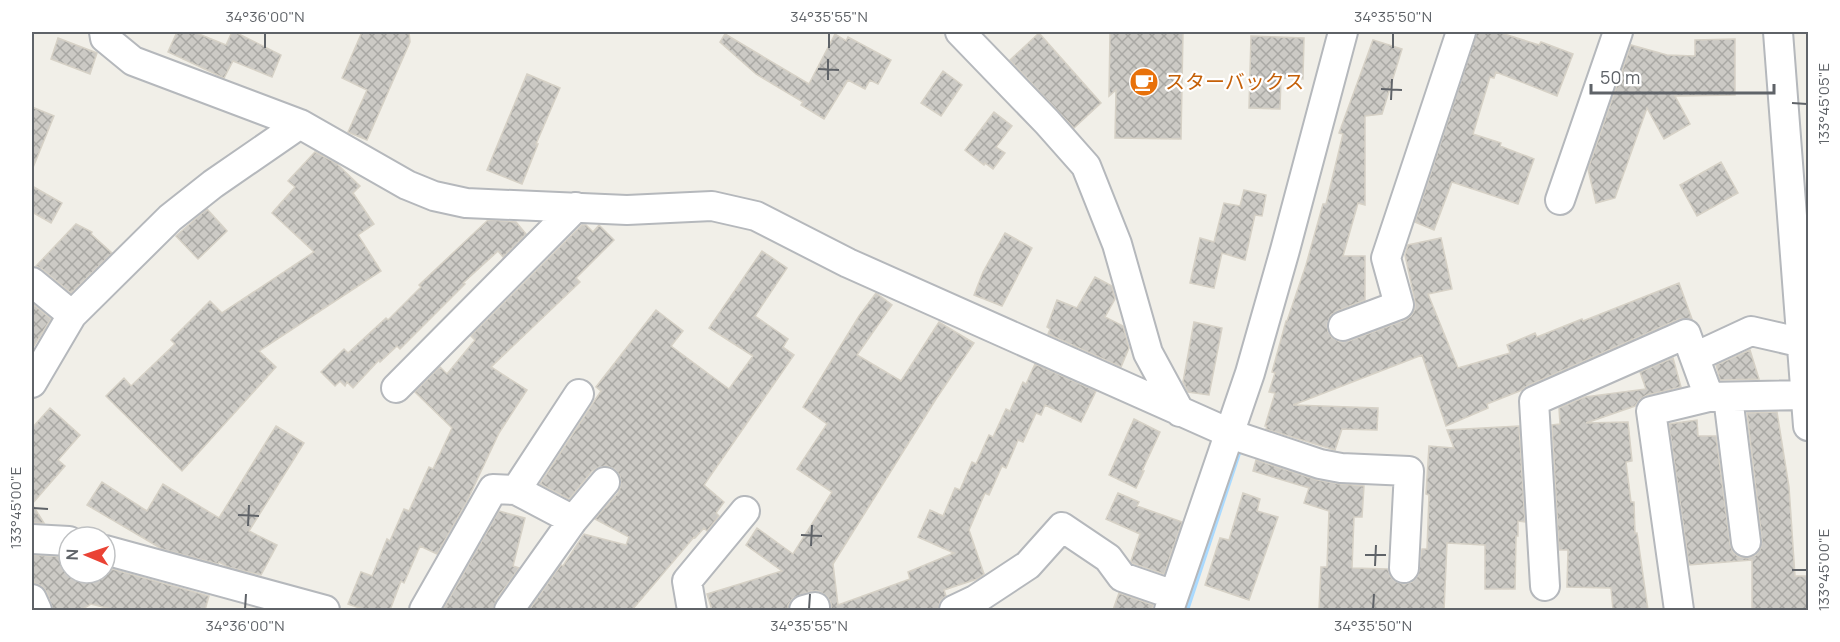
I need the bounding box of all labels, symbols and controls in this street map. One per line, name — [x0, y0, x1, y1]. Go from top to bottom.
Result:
text: 34°36'00"N — [225, 6, 305, 27]
text: 34°35'55"N — [790, 6, 868, 27]
text: 34°35'50"N — [1354, 6, 1432, 27]
scale bar — [1591, 57, 1774, 95]
text: 133°45'05"E — [1813, 63, 1834, 145]
text: 50 m — [1600, 65, 1640, 89]
cafe icon: スターバックス — [1128, 66, 1160, 98]
place label: スターバックス — [1165, 68, 1304, 95]
text: 133°45'00"E — [5, 467, 26, 549]
north arrow — [57, 525, 117, 585]
text: 133°45'00"E — [1813, 529, 1834, 611]
text: N — [61, 548, 83, 561]
text: 34°36'00"N — [205, 615, 285, 636]
text: 34°35'55"N — [770, 615, 848, 636]
text: 34°35'50"N — [1334, 615, 1412, 636]

